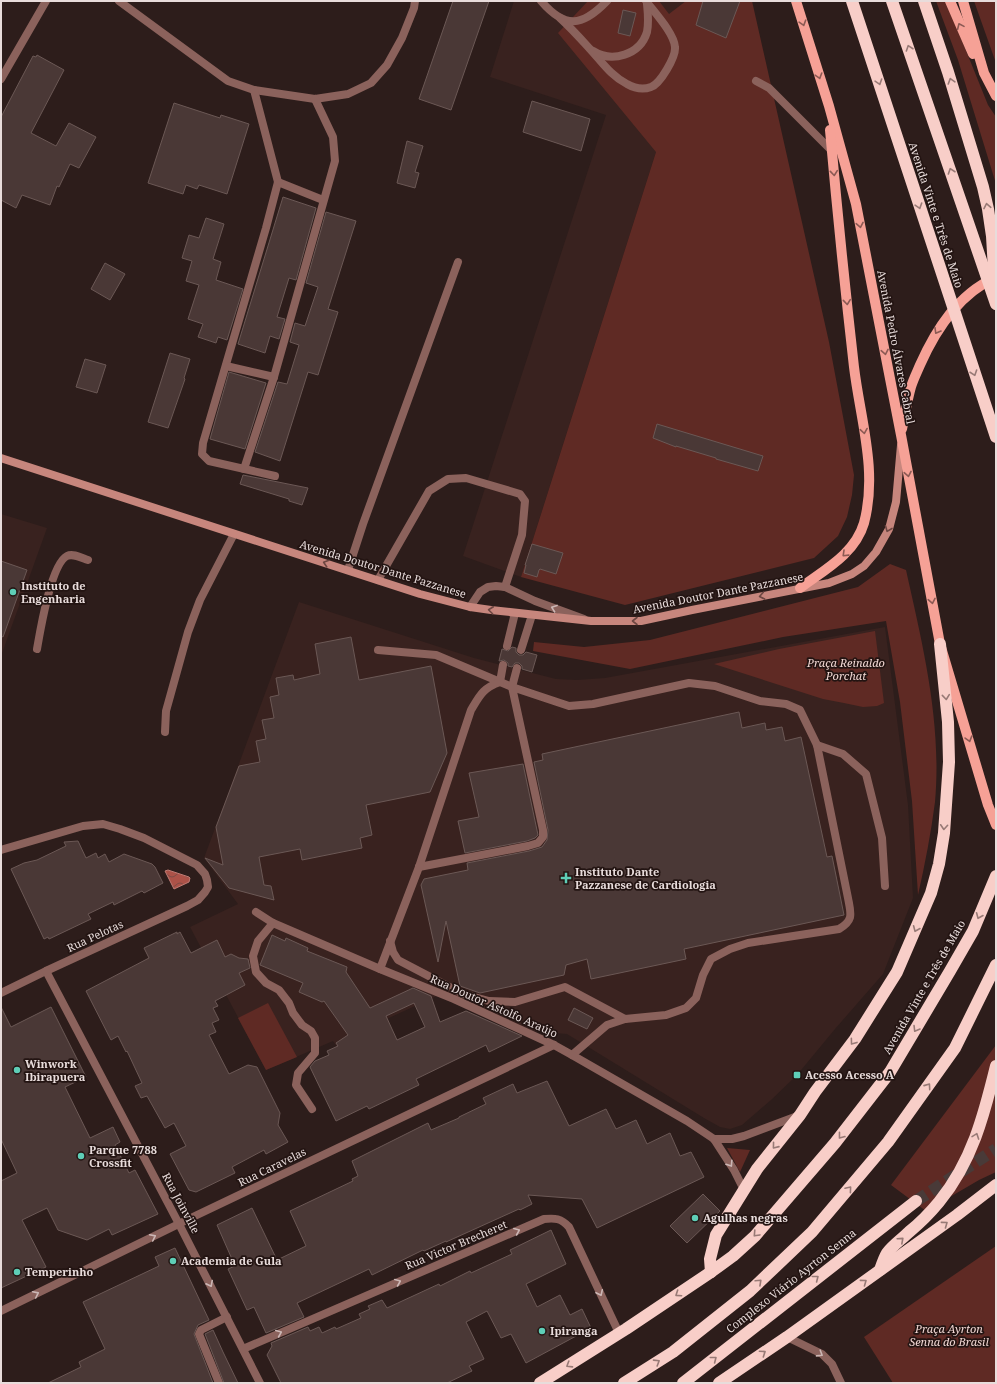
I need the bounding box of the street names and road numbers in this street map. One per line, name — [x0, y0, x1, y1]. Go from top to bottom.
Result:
street label: Avenida Vinte e Três de Maio — [906, 140, 967, 290]
street label: Avenida Pedro Álvares Cabral — [874, 269, 919, 426]
street label: Avenida Doutor Dante Pazzanese — [298, 536, 468, 601]
street label: Avenida Doutor Dante Pazzanese — [631, 569, 805, 616]
street label: Rua Pelotas — [64, 916, 125, 955]
street label: Avenida Vinte e Três de Maio — [879, 917, 968, 1057]
street label: Rua Doutor Astolfo Araújo — [428, 971, 560, 1040]
street label: Rua Caravelas — [235, 1144, 308, 1190]
street label: Rua Joinville — [159, 1170, 204, 1236]
street label: Rua Victor Brecheret — [403, 1216, 509, 1273]
street label: Complexo Viário Ayrton Senna — [723, 1225, 859, 1336]

